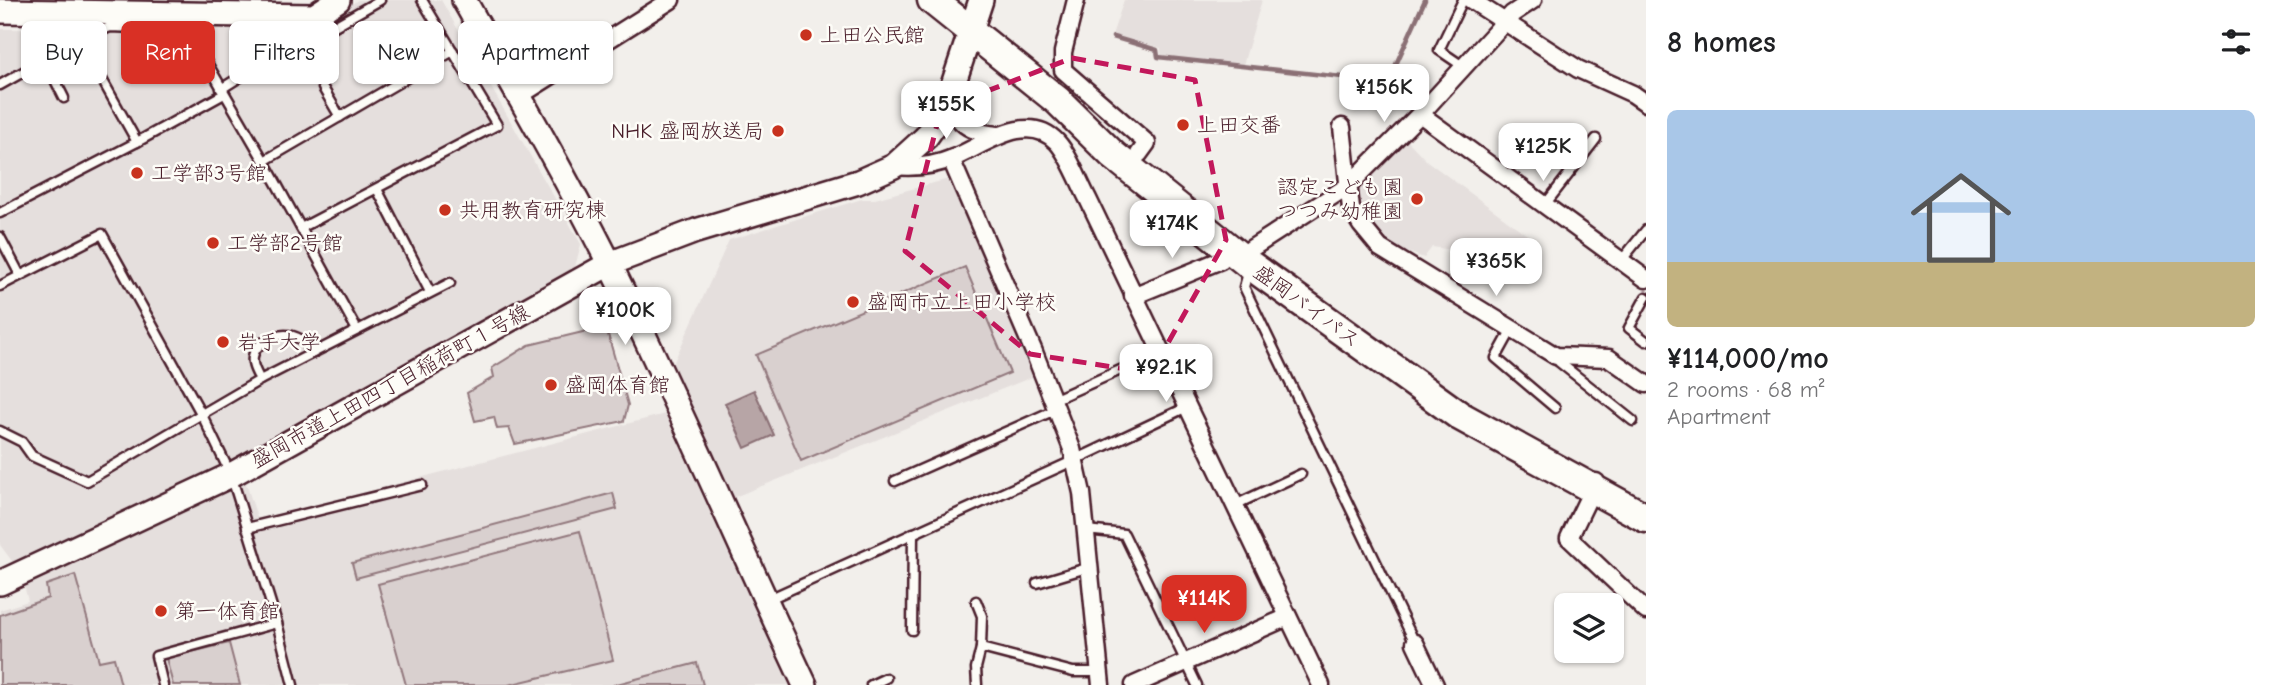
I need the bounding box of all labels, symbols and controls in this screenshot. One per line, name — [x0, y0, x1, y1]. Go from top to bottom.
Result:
chip: Buy — [21, 21, 107, 84]
chip: Rent — [121, 21, 215, 84]
chip: Filters — [229, 21, 339, 84]
chip: New — [353, 21, 444, 84]
chip: Apartment — [458, 21, 613, 84]
place label: 上田公民館 — [820, 23, 925, 47]
icon: filters — [2217, 23, 2255, 61]
text: 8 homes — [1667, 25, 1776, 60]
marker: 上田公民館 — [798, 27, 814, 43]
pin: ¥156K — [1335, 64, 1433, 124]
text: ¥156K — [1355, 73, 1413, 100]
pin: ¥155K — [897, 82, 995, 141]
text: ¥155K — [917, 90, 975, 117]
place label: 上田交番 — [1197, 113, 1281, 137]
marker: 上田交番 — [1175, 117, 1191, 133]
place label: NHK 盛岡放送局 — [611, 119, 764, 143]
marker: NHK 盛岡放送局 — [770, 123, 786, 139]
pin: ¥125K — [1494, 124, 1592, 183]
text: ¥125K — [1515, 132, 1571, 159]
icon: home — [1898, 155, 2024, 281]
place label: 工学部3号館 — [151, 161, 267, 185]
marker: 工学部3号館 — [129, 165, 145, 181]
place label: 認定こども園 つつみ幼稚園 — [1277, 175, 1403, 223]
marker: 認定こども園 つつみ幼稚園 — [1409, 191, 1425, 207]
place label: 共用教育研究棟 — [459, 198, 606, 222]
pin: ¥174K — [1123, 201, 1221, 260]
marker: 共用教育研究棟 — [437, 202, 453, 218]
text: ¥174K — [1146, 209, 1198, 236]
place label: 工学部2号館 — [227, 231, 343, 255]
marker: 工学部2号館 — [205, 235, 221, 251]
pin: ¥365K — [1447, 238, 1545, 298]
text: ¥365K — [1466, 247, 1526, 274]
street label: 盛岡バイパス — [1249, 259, 1365, 353]
pin: ¥100K — [576, 288, 674, 347]
place label: 盛岡市立上田小学校 — [867, 290, 1056, 314]
marker: 盛岡市立上田小学校 — [845, 294, 861, 310]
text: ¥100K — [595, 296, 655, 323]
street label: 盛岡市道上田四丁目稲荷町１号線 — [246, 299, 534, 473]
place label: 岩手大学 — [237, 330, 321, 354]
marker: 岩手大学 — [215, 334, 231, 350]
text: ¥114,000/mo — [1667, 341, 1829, 376]
pin: ¥92.1K — [1109, 344, 1223, 404]
text: ¥92.1K — [1136, 353, 1196, 380]
place label: 盛岡体育館 — [565, 373, 670, 397]
text: 2 rooms · 68 m² — [1667, 376, 1825, 403]
marker: 盛岡体育館 — [543, 377, 559, 393]
text: Apartment — [1667, 403, 1770, 430]
pin: ¥114K — [1155, 576, 1253, 635]
text: ¥114K — [1178, 584, 1230, 611]
map controls — [1554, 593, 1624, 663]
button: layers — [1554, 593, 1624, 663]
place label: 第一体育館 — [175, 599, 280, 623]
marker: 第一体育館 — [153, 603, 169, 619]

